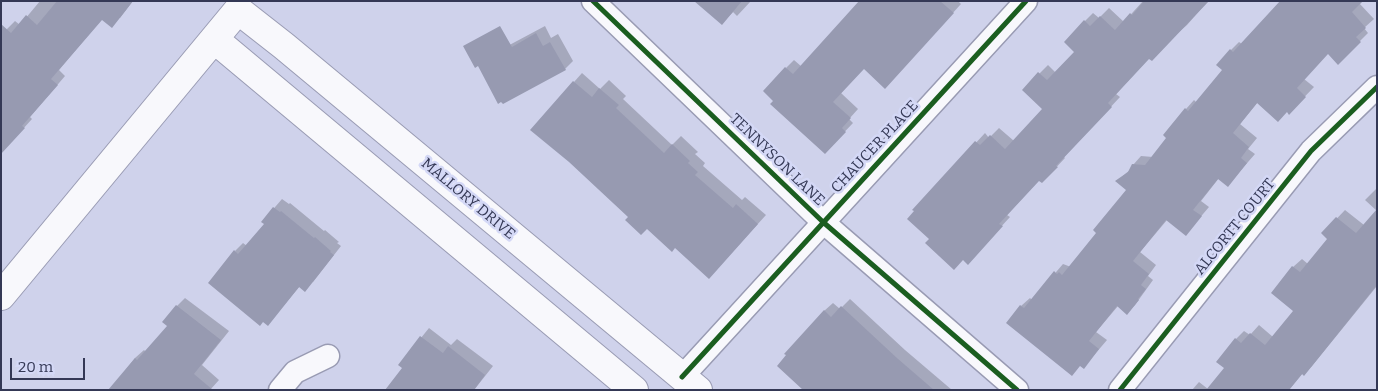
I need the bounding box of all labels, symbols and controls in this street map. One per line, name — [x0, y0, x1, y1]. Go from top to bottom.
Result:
street label: CHAUCER PLACE — [828, 97, 922, 197]
street label: TENNYSON LANE — [726, 110, 828, 210]
street label: MALLORY DRIVE — [417, 155, 519, 243]
street label: ALCORTT COURT — [1191, 176, 1279, 278]
scale bar — [12, 348, 88, 380]
text: 20 m — [18, 358, 53, 376]

